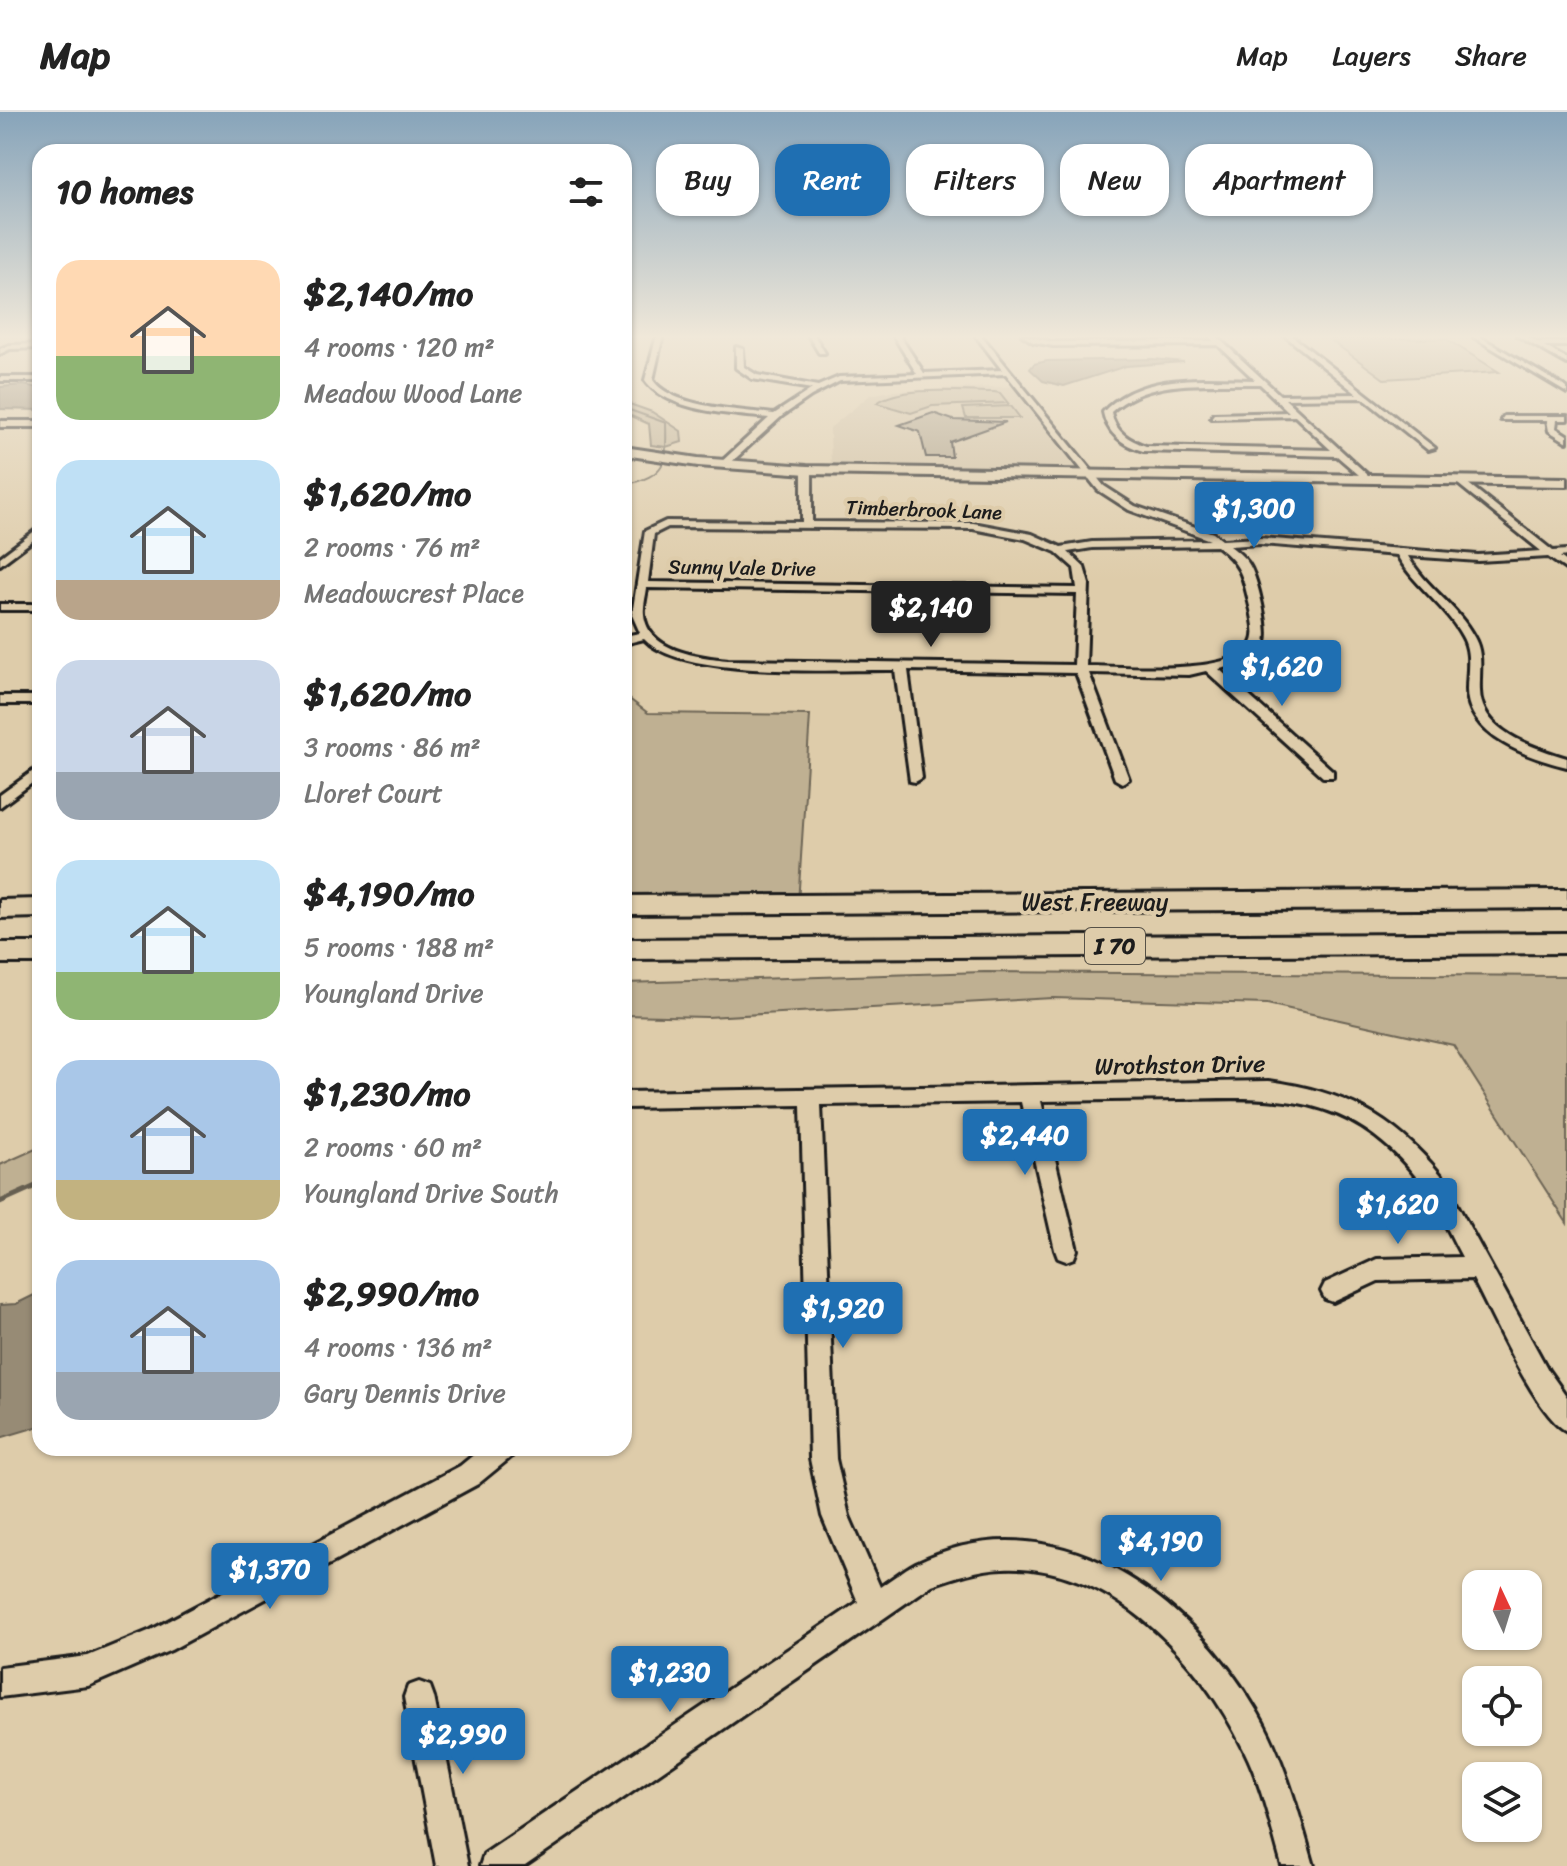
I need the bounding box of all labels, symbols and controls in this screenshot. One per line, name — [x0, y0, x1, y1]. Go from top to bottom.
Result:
text: Map — [40, 22, 110, 89]
text: Map — [1236, 31, 1288, 80]
text: Layers — [1332, 31, 1411, 80]
text: Share — [1455, 31, 1527, 80]
chip: Buy — [656, 144, 759, 216]
chip: Rent — [775, 144, 890, 216]
chip: Filters — [906, 144, 1044, 216]
chip: New — [1060, 144, 1169, 216]
chip: Apartment — [1185, 144, 1373, 216]
text: 10 homes — [56, 162, 194, 222]
icon: filters — [564, 170, 608, 214]
text: $2,140/mo — [304, 264, 473, 324]
icon: home — [120, 292, 216, 388]
text: 4 rooms · 120 m² — [304, 324, 495, 370]
text: Meadow Wood Lane — [304, 370, 522, 416]
text: $1,620/mo — [304, 464, 471, 524]
pin: $1,300 — [1189, 482, 1319, 550]
text: $1,300 — [1213, 485, 1295, 531]
street label: Timberbrook Lane — [845, 490, 1003, 530]
icon: home — [120, 492, 216, 588]
text: 2 rooms · 76 m² — [304, 524, 481, 570]
street label: Sunny Vale Drive — [668, 549, 816, 587]
text: Meadowcrest Place — [304, 570, 524, 616]
pin: $2,140 — [866, 581, 996, 649]
text: $2,140 — [889, 584, 973, 630]
pin: $1,620 — [1217, 640, 1347, 708]
text: $1,620 — [1241, 643, 1323, 689]
text: $1,620/mo — [304, 664, 471, 724]
icon: home — [120, 692, 216, 788]
text: 3 rooms · 86 m² — [304, 724, 481, 770]
text: Lloret Court — [304, 770, 443, 816]
text: $4,190/mo — [304, 864, 474, 924]
street label: West Freeway — [1022, 881, 1169, 923]
icon: home — [120, 892, 216, 988]
text: 5 rooms · 188 m² — [304, 924, 494, 970]
road number: I 70 — [1085, 928, 1145, 964]
text: Youngland Drive — [304, 970, 484, 1016]
street label: Wrothston Drive — [1094, 1043, 1266, 1087]
text: $1,230/mo — [304, 1064, 471, 1124]
icon: home — [120, 1092, 216, 1188]
pin: $2,440 — [960, 1109, 1090, 1177]
text: $2,440 — [981, 1112, 1069, 1158]
text: 2 rooms · 60 m² — [304, 1124, 482, 1170]
text: Youngland Drive South — [304, 1170, 559, 1216]
pin: $1,620 — [1333, 1178, 1463, 1246]
text: $1,620 — [1357, 1181, 1439, 1227]
text: $2,990/mo — [304, 1264, 479, 1324]
pin: $1,920 — [778, 1282, 908, 1350]
text: $1,920 — [801, 1285, 885, 1331]
icon: home — [120, 1292, 216, 1388]
text: 4 rooms · 136 m² — [304, 1324, 492, 1370]
text: Gary Dennis Drive — [304, 1370, 506, 1416]
pin: $4,190 — [1096, 1515, 1226, 1583]
text: $4,190 — [1119, 1518, 1203, 1564]
pin: $1,370 — [205, 1543, 335, 1611]
text: $1,370 — [229, 1546, 311, 1592]
north arrow — [1462, 1570, 1542, 1650]
map controls — [1462, 1570, 1542, 1842]
pin: $1,230 — [605, 1646, 735, 1714]
text: $1,230 — [629, 1649, 711, 1695]
button: locate — [1462, 1666, 1542, 1746]
pin: $2,990 — [398, 1708, 528, 1776]
text: $2,990 — [419, 1711, 507, 1757]
button: layers — [1462, 1762, 1542, 1842]

